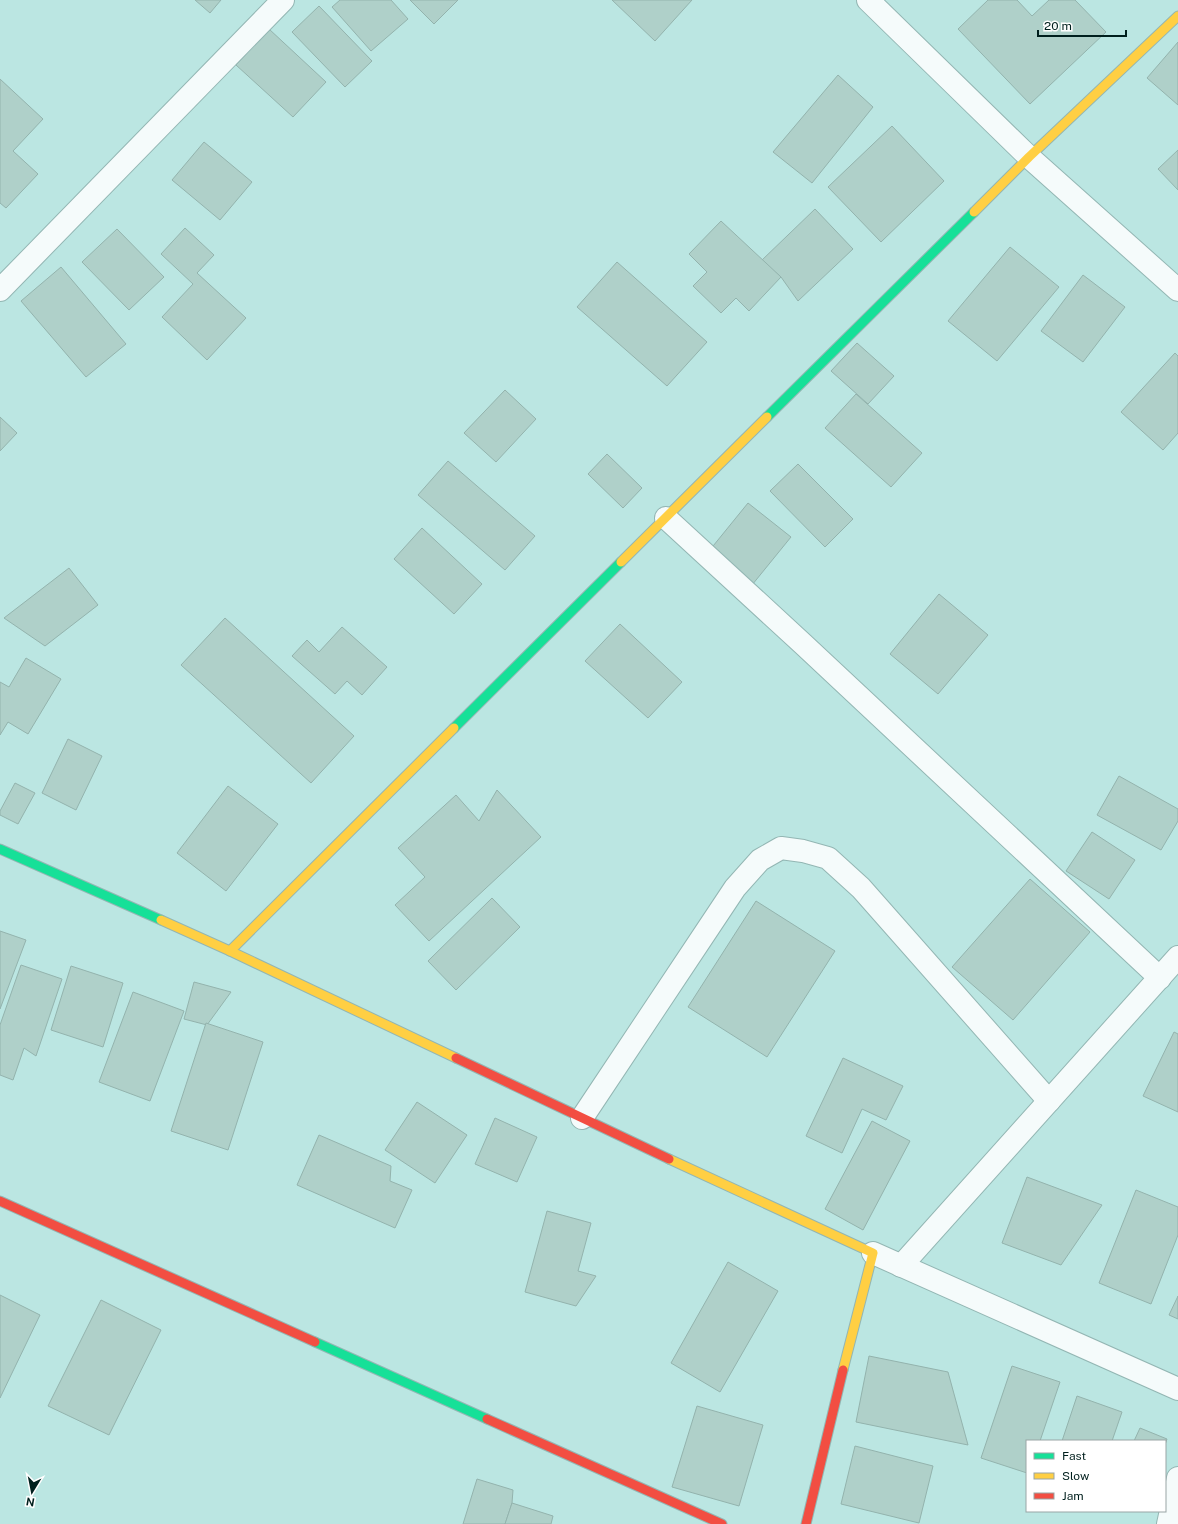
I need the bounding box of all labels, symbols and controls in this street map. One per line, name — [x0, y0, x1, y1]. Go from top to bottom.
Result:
scale bar — [1038, 12, 1126, 38]
text: 20 m — [1044, 19, 1072, 33]
legend — [1026, 1440, 1166, 1512]
text: Fast — [1062, 1449, 1087, 1463]
text: Slow — [1062, 1469, 1090, 1483]
north arrow — [12, 1472, 52, 1512]
text: Jam — [1062, 1489, 1084, 1503]
text: N — [25, 1495, 36, 1509]

